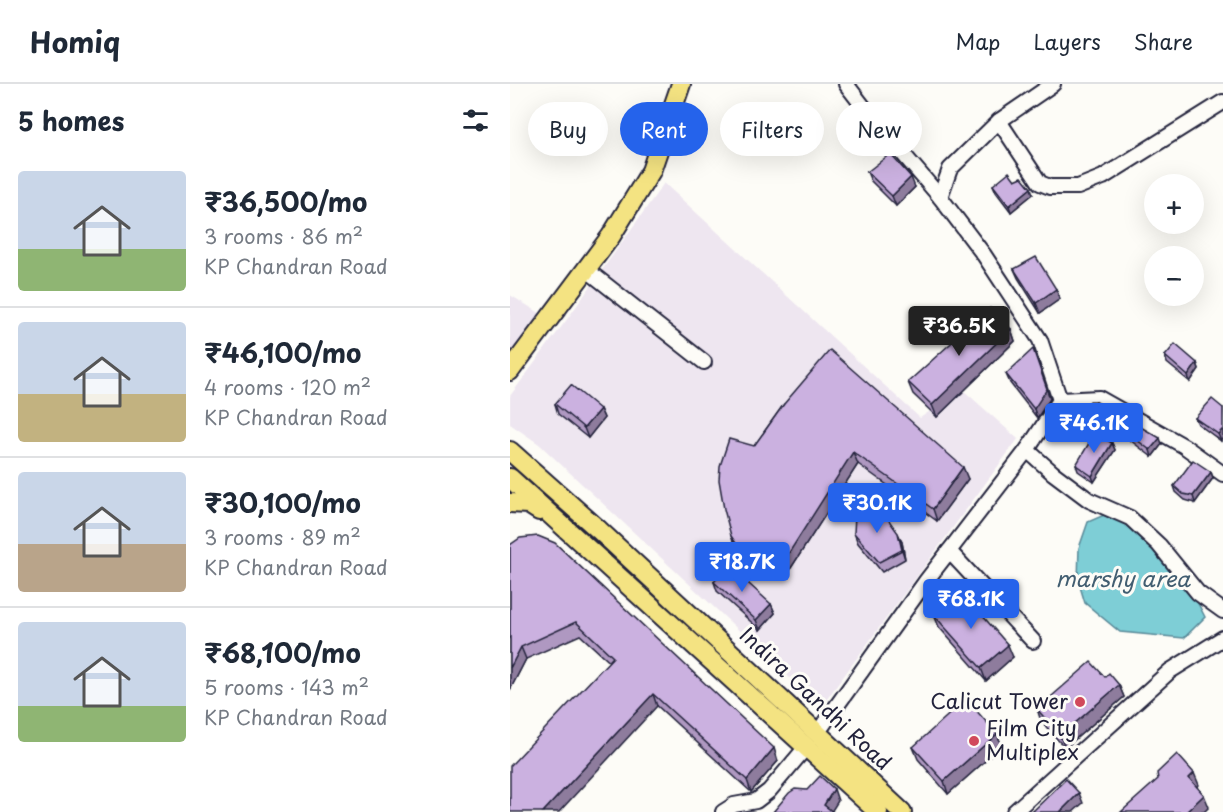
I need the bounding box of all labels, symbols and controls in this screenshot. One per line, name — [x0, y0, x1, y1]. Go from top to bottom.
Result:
text: Homiq — [30, 20, 120, 63]
text: Map — [956, 25, 1000, 57]
text: Layers — [1033, 25, 1101, 57]
text: Share — [1134, 25, 1193, 57]
text: 5 homes — [18, 101, 124, 140]
chip: Buy — [528, 102, 608, 156]
chip: Rent — [620, 102, 708, 156]
chip: Filters — [720, 102, 824, 156]
chip: New — [836, 102, 922, 156]
icon: filters — [459, 104, 492, 137]
map controls — [1144, 174, 1204, 306]
button: + — [1144, 174, 1204, 234]
text: ₹36,500/mo — [204, 182, 367, 221]
icon: home — [66, 195, 138, 267]
text: 3 rooms · 86 m² — [204, 221, 363, 251]
button: − — [1144, 246, 1204, 306]
text: KP Chandran Road — [204, 251, 388, 281]
pin: ₹36.5K — [910, 306, 1008, 357]
text: ₹36.5K — [922, 310, 996, 340]
text: ₹46,100/mo — [204, 333, 361, 372]
icon: home — [66, 346, 138, 418]
text: 4 rooms · 120 m² — [204, 372, 371, 402]
text: KP Chandran Road — [204, 402, 388, 432]
pin: ₹46.1K — [1045, 403, 1143, 454]
text: ₹46.1K — [1059, 407, 1129, 437]
text: ₹30,100/mo — [204, 483, 361, 522]
pin: ₹30.1K — [828, 483, 926, 534]
text: ₹30.1K — [842, 487, 912, 517]
icon: home — [66, 496, 138, 568]
text: 3 rooms · 89 m² — [204, 522, 361, 552]
pin: ₹18.7K — [693, 542, 791, 593]
text: ₹18.7K — [709, 546, 775, 576]
text: KP Chandran Road — [204, 552, 388, 582]
water label: marshy area — [1056, 561, 1191, 594]
pin: ₹68.1K — [922, 579, 1020, 630]
text: ₹68.1K — [937, 583, 1005, 613]
street label: Indira Gandhi Road — [733, 618, 900, 777]
text: ₹68,100/mo — [204, 633, 361, 672]
icon: home — [66, 646, 138, 718]
text: 5 rooms · 143 m² — [204, 672, 369, 702]
place label: Calicut Tower — [930, 684, 1068, 716]
marker: Calicut Tower — [1073, 695, 1087, 709]
text: KP Chandran Road — [204, 702, 388, 732]
place label: Film City Multiplex — [986, 711, 1079, 767]
marker: Film City Multiplex — [967, 734, 981, 748]

